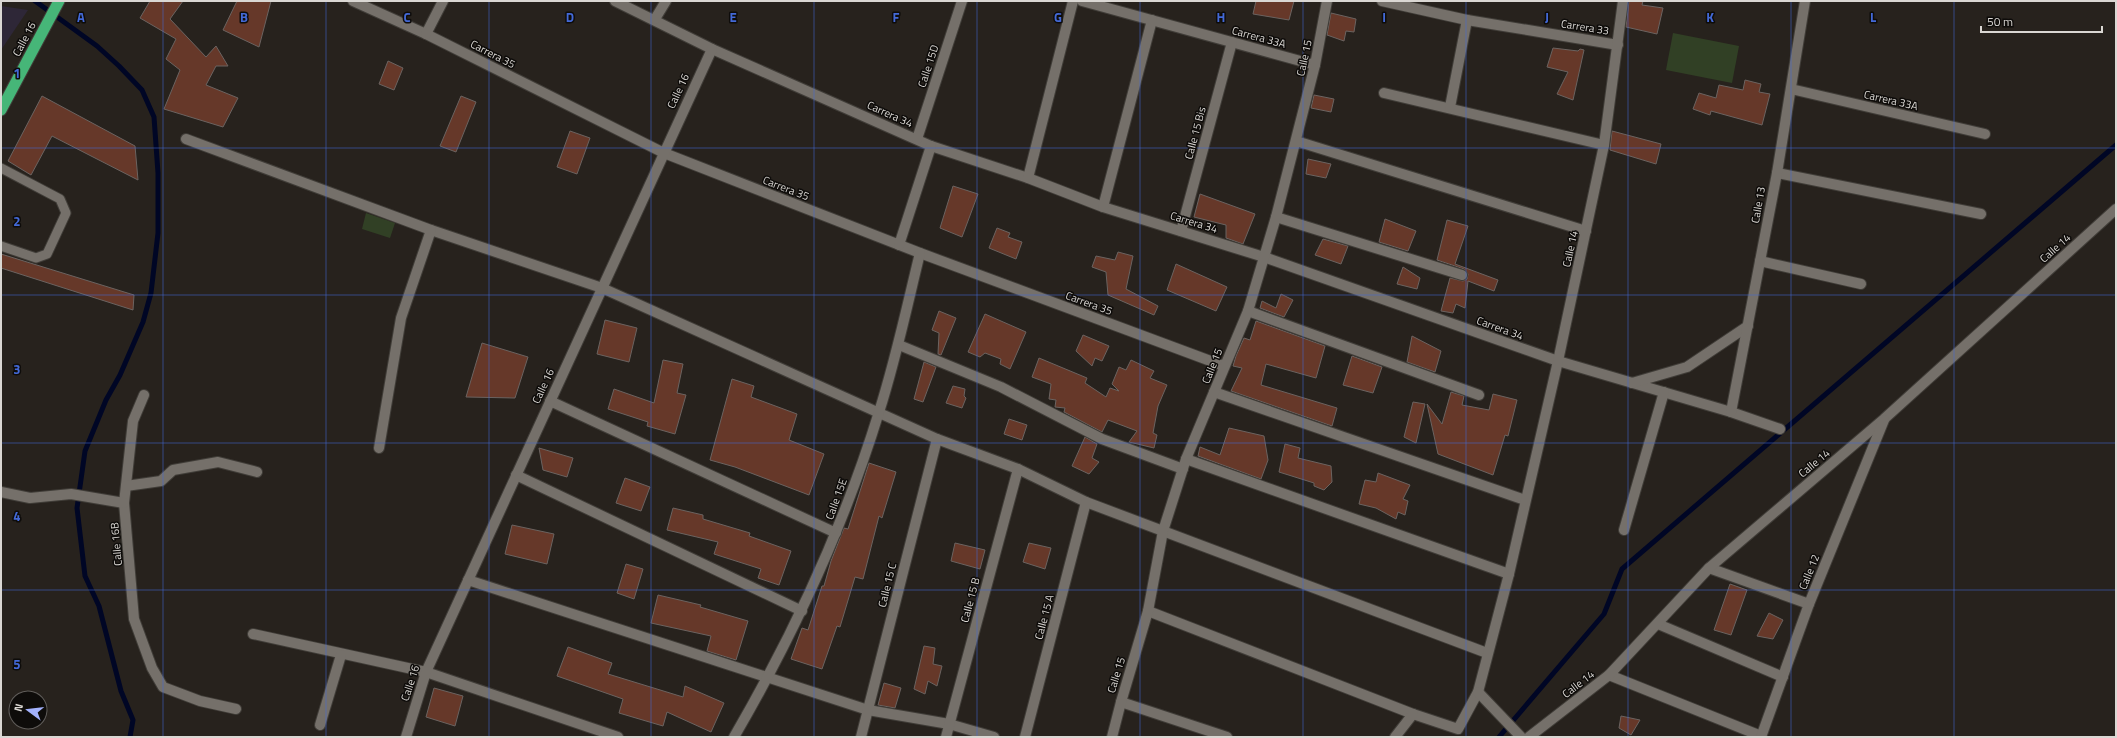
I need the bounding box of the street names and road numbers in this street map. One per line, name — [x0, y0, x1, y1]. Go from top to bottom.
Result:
street label: Carrera 33 — [1560, 15, 1610, 39]
street label: Calle 16 — [8, 19, 40, 59]
street label: Carrera 33A — [1230, 22, 1288, 52]
street label: Carrera 35 — [468, 36, 518, 72]
street label: Calle 15 — [1292, 38, 1316, 78]
street label: Calle 15D — [914, 43, 942, 89]
street label: Calle 16 — [663, 71, 693, 111]
street label: Carrera 33A — [1862, 86, 1920, 114]
street label: Carrera 34 — [865, 97, 915, 131]
street label: Calle 15 Bis — [1180, 105, 1210, 161]
street label: Carrera 35 — [760, 172, 812, 204]
street label: Calle 13 — [1747, 185, 1769, 225]
street label: Carrera 34 — [1168, 207, 1220, 237]
street label: Calle 14 — [1558, 229, 1582, 269]
street label: Calle 14 — [2036, 230, 2074, 266]
street label: Carrera 35 — [1063, 287, 1115, 319]
street label: Carrera 34 — [1474, 312, 1526, 344]
street label: Calle 15 — [1198, 346, 1226, 386]
street label: Calle 16 — [528, 366, 558, 406]
street label: Calle 14 — [1795, 445, 1833, 481]
street label: Calle 15E — [821, 476, 851, 522]
street label: Calle 16B — [106, 521, 126, 566]
street label: Calle 12 — [1795, 552, 1823, 592]
street label: Calle 15 C — [874, 561, 900, 609]
street label: Calle 15 B — [956, 575, 984, 624]
street label: Calle 15 A — [1030, 592, 1058, 641]
street label: Calle 15 — [1103, 655, 1129, 695]
street label: Calle 16 — [397, 663, 423, 703]
street label: Calle 14 — [1559, 666, 1597, 702]

